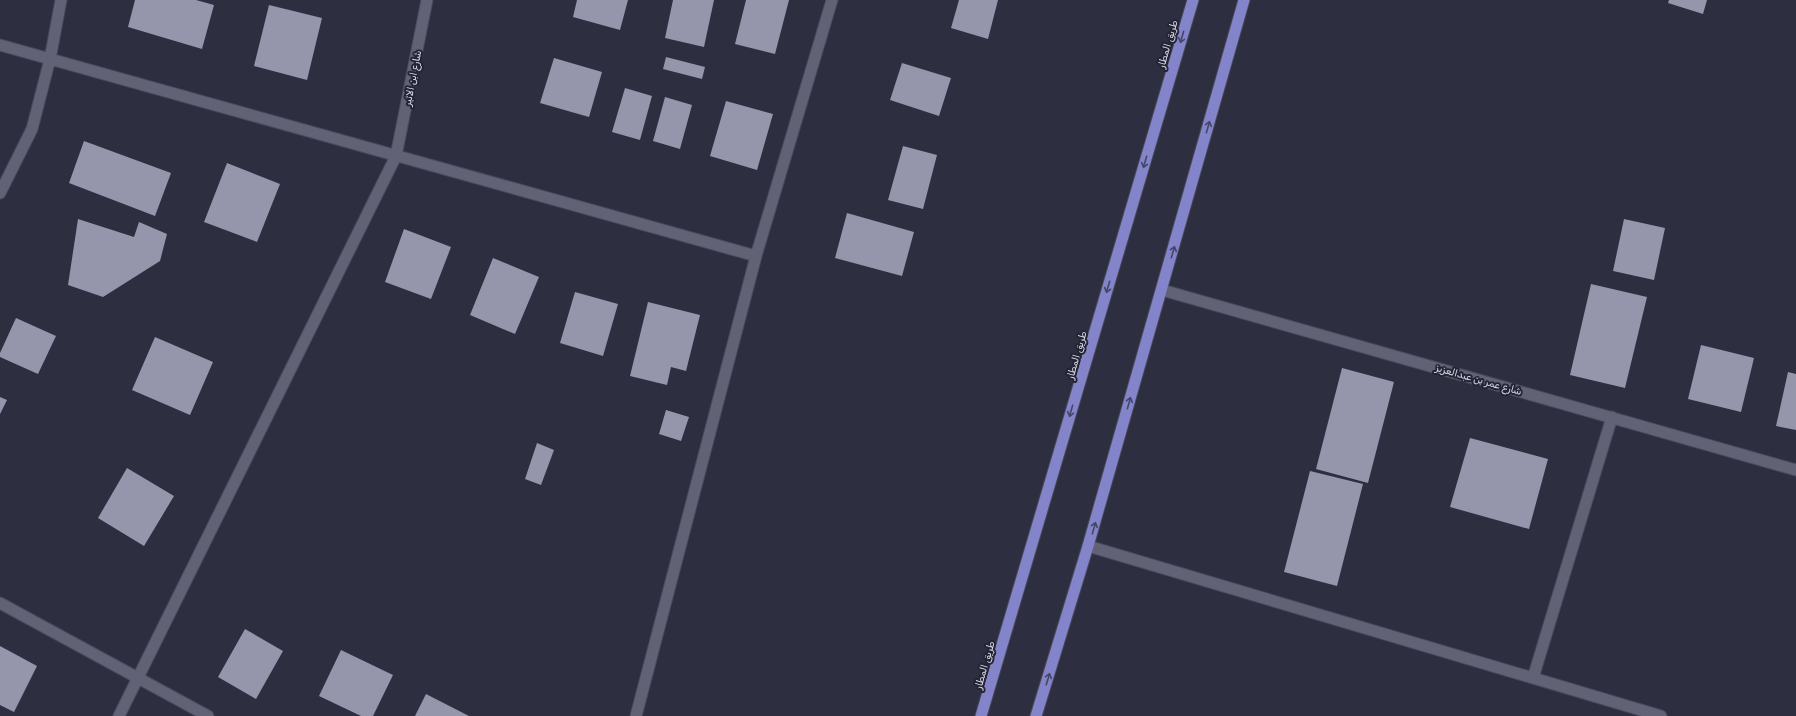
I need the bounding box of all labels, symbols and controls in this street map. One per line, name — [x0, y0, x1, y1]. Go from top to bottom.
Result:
street label: طريق المطار — [1155, 19, 1181, 71]
one-way arrow — [1178, 31, 1185, 44]
street label: شارع ابن الاثير — [402, 49, 425, 108]
one-way arrow — [1205, 121, 1212, 134]
one-way arrow — [1141, 155, 1148, 168]
one-way arrow — [1170, 246, 1177, 259]
one-way arrow — [1104, 280, 1111, 293]
street label: طريق المطار — [1064, 330, 1090, 382]
street label: شارع عمر بن عبدالعزيز — [1433, 362, 1523, 399]
one-way arrow — [1126, 396, 1134, 409]
one-way arrow — [1067, 405, 1074, 418]
one-way arrow — [1090, 521, 1098, 534]
street label: طريق المطار — [972, 640, 998, 692]
one-way arrow — [1045, 672, 1052, 685]

